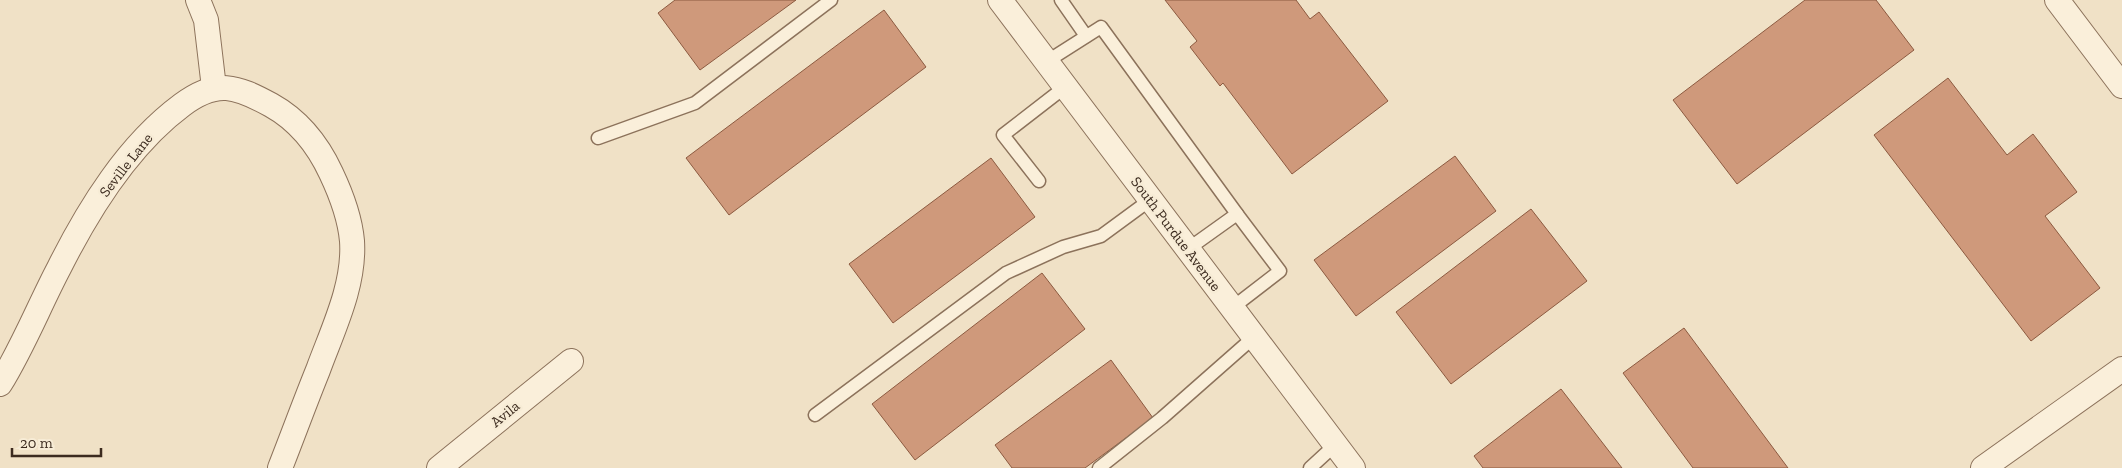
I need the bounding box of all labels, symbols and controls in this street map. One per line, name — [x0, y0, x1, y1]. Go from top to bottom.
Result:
street label: Seville Lane — [95, 129, 157, 201]
street label: South Purdue Avenue — [1127, 173, 1225, 295]
street label: Avila — [487, 397, 523, 431]
scale bar — [12, 426, 101, 458]
text: 20 m — [20, 434, 53, 452]

